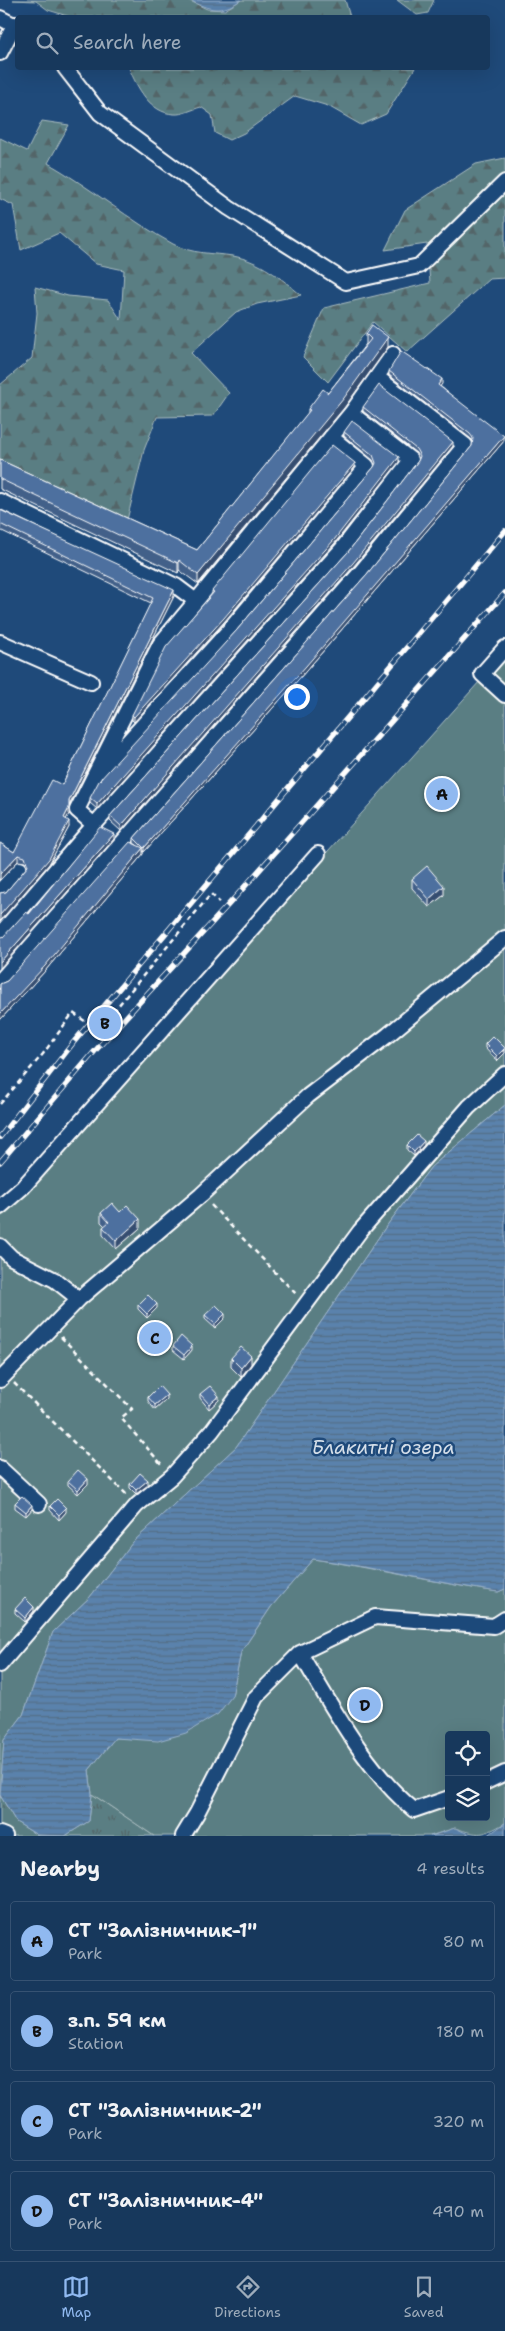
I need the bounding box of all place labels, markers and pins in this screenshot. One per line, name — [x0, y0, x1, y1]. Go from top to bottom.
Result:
pin: A — [426, 775, 458, 813]
pin: B — [89, 1004, 121, 1042]
pin: C — [139, 1319, 171, 1357]
pin: D — [349, 1686, 381, 1724]

